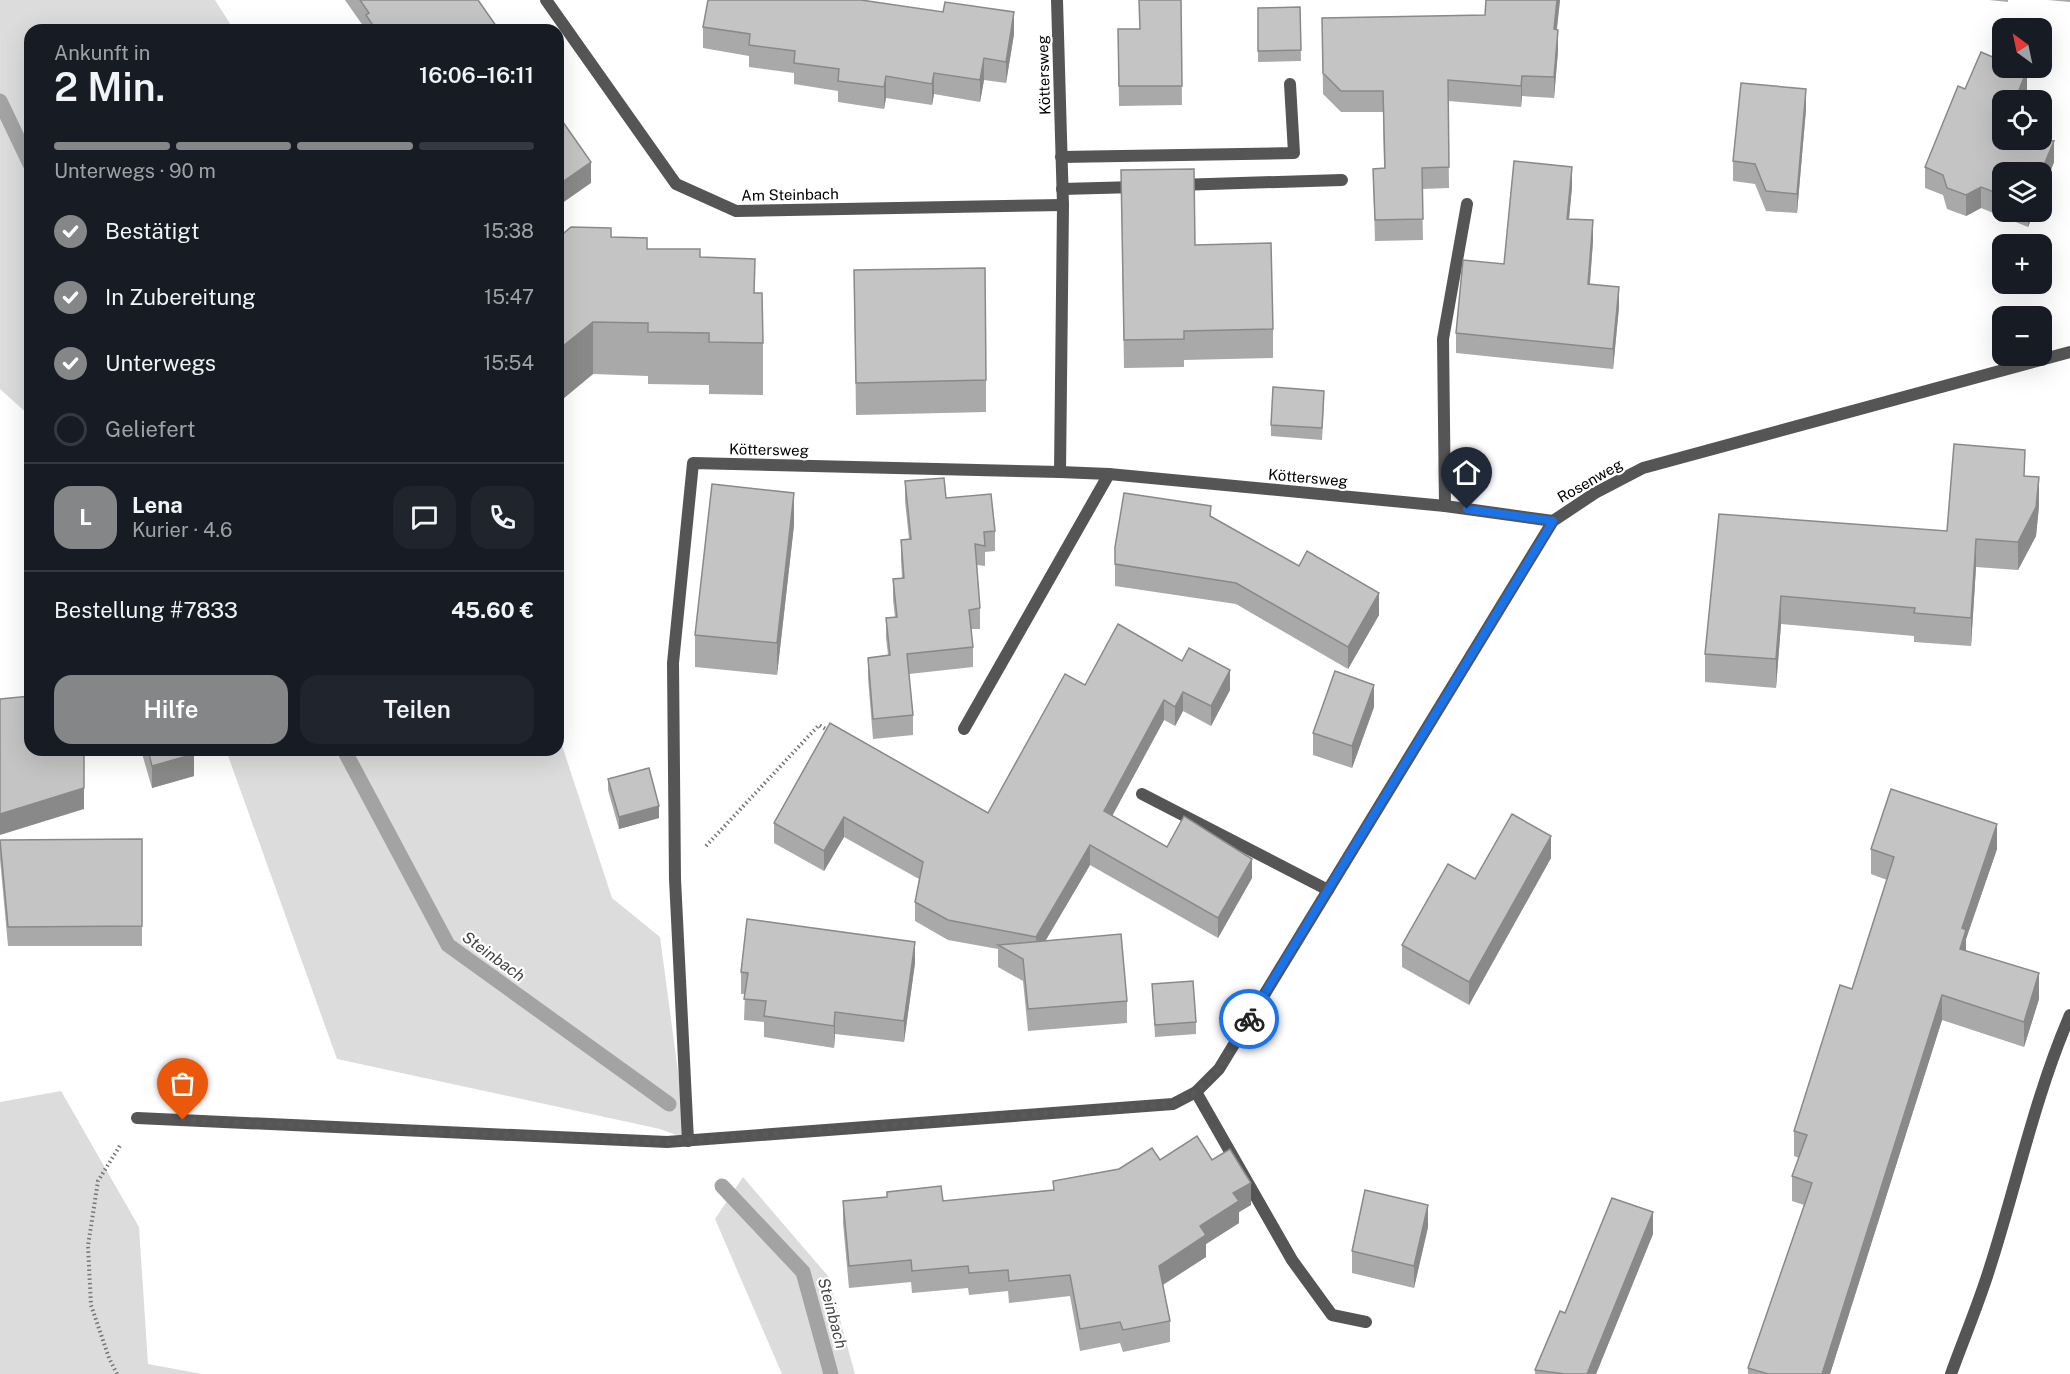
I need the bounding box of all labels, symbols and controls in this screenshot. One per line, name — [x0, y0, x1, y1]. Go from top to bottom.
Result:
north arrow — [1992, 18, 2052, 78]
map controls — [1992, 18, 2052, 366]
street label: Köttersweg — [1034, 35, 1053, 115]
text: Ankunft in — [54, 41, 150, 65]
text: 16:06–16:11 — [419, 62, 534, 88]
text: 2 Min. — [54, 64, 165, 110]
button: locate — [1992, 90, 2052, 150]
text: Unterwegs · 90 m — [54, 159, 216, 183]
button: layers — [1992, 162, 2052, 222]
street label: Am Steinbach — [741, 185, 839, 204]
icon: check — [54, 215, 87, 248]
text: Bestätigt — [105, 218, 200, 244]
text: 15:38 — [483, 219, 534, 243]
button: + — [1992, 234, 2052, 294]
icon: check — [54, 281, 87, 314]
text: In Zubereitung — [105, 284, 256, 310]
text: 15:47 — [484, 285, 534, 309]
button: − — [1992, 306, 2052, 366]
icon: check — [54, 347, 87, 380]
text: Unterwegs — [105, 350, 216, 376]
text: 15:54 — [483, 351, 534, 375]
text: Geliefert — [105, 416, 195, 442]
street label: Köttersweg — [729, 440, 809, 459]
pin — [1441, 447, 1492, 509]
street label: Rosenweg — [1554, 455, 1625, 506]
icon: home — [1450, 456, 1483, 489]
street label: Köttersweg — [1268, 466, 1349, 489]
button: chat — [393, 486, 456, 549]
button: phone — [471, 486, 534, 549]
text: Lena — [132, 492, 183, 518]
text: L — [79, 504, 92, 530]
text: Kurier · 4.6 — [132, 518, 232, 542]
text: Bestellung #7833 — [54, 597, 238, 623]
text: 45.60 € — [451, 597, 534, 623]
button: Hilfe — [54, 675, 288, 744]
button: Teilen — [300, 675, 534, 744]
water label: Steinbach — [459, 927, 529, 985]
courier — [1219, 989, 1279, 1049]
icon: bike — [1233, 1003, 1266, 1036]
pin — [157, 1058, 208, 1120]
icon: bag — [166, 1067, 199, 1100]
water label: Steinbach — [814, 1276, 851, 1351]

